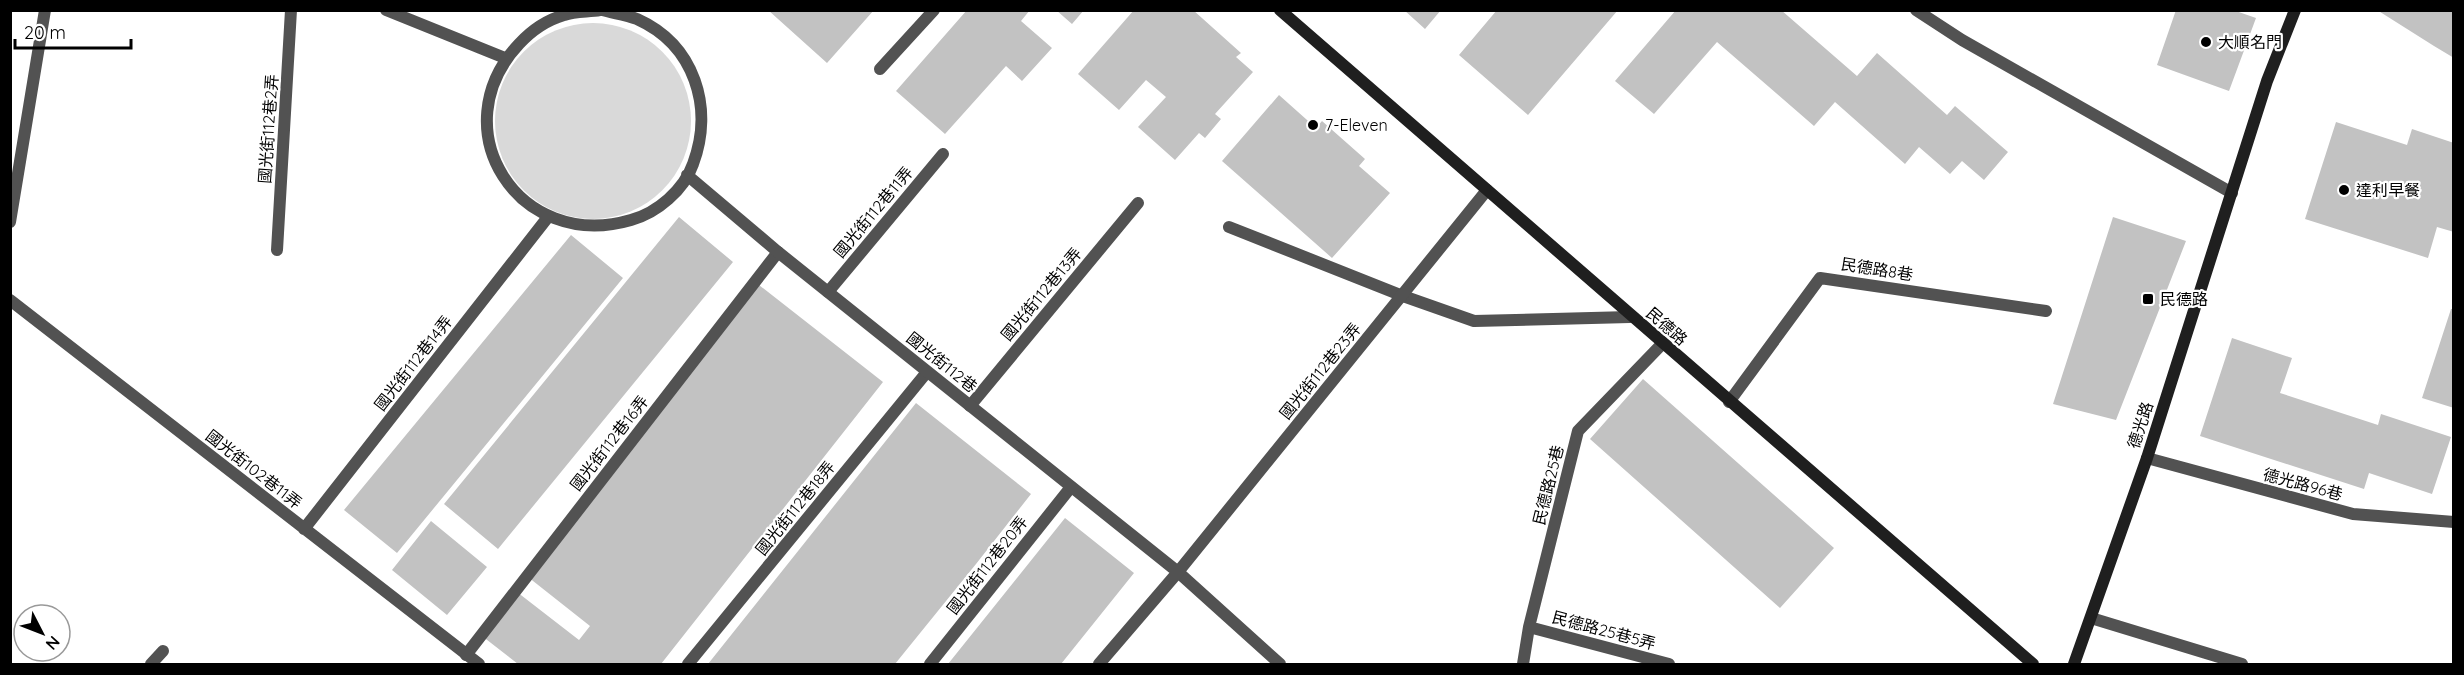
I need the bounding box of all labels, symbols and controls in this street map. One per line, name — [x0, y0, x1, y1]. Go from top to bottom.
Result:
scale bar — [15, 12, 130, 50]
text: 20 m — [24, 21, 66, 44]
place label: 大順名門 — [2218, 32, 2282, 52]
marker: 大順名門 — [2199, 35, 2213, 49]
street label: 國光街112巷2弄 — [254, 74, 282, 184]
place label: 7-Eleven — [1325, 115, 1388, 135]
marker: 7-Eleven — [1306, 118, 1320, 132]
street label: 國光街112巷11弄 — [829, 162, 917, 262]
place label: 達利早餐 — [2356, 180, 2420, 200]
marker: 達利早餐 — [2337, 183, 2351, 197]
street label: 國光街112巷13弄 — [996, 244, 1086, 344]
street label: 民德路8巷 — [1840, 253, 1914, 285]
place label: 民德路 — [2160, 289, 2208, 309]
marker: 民德路 — [2141, 292, 2155, 306]
street label: 民德路 — [1642, 303, 1692, 349]
street label: 國光街112巷14弄 — [370, 312, 456, 414]
street label: 國光街112巷23弄 — [1275, 319, 1365, 423]
street label: 國光街112巷 — [903, 328, 981, 396]
street label: 國光街112巷16弄 — [566, 391, 652, 495]
street label: 德光路 — [2123, 399, 2157, 451]
street label: 國光街102巷11弄 — [202, 425, 306, 513]
street label: 民德路25巷 — [1528, 443, 1568, 527]
street label: 國光街112巷18弄 — [751, 457, 839, 559]
street label: 德光路96巷 — [2261, 464, 2345, 504]
street label: 國光街112巷20弄 — [942, 512, 1032, 618]
north arrow — [12, 603, 72, 663]
street label: 民德路25巷5弄 — [1550, 607, 1658, 653]
text: N — [42, 632, 65, 654]

